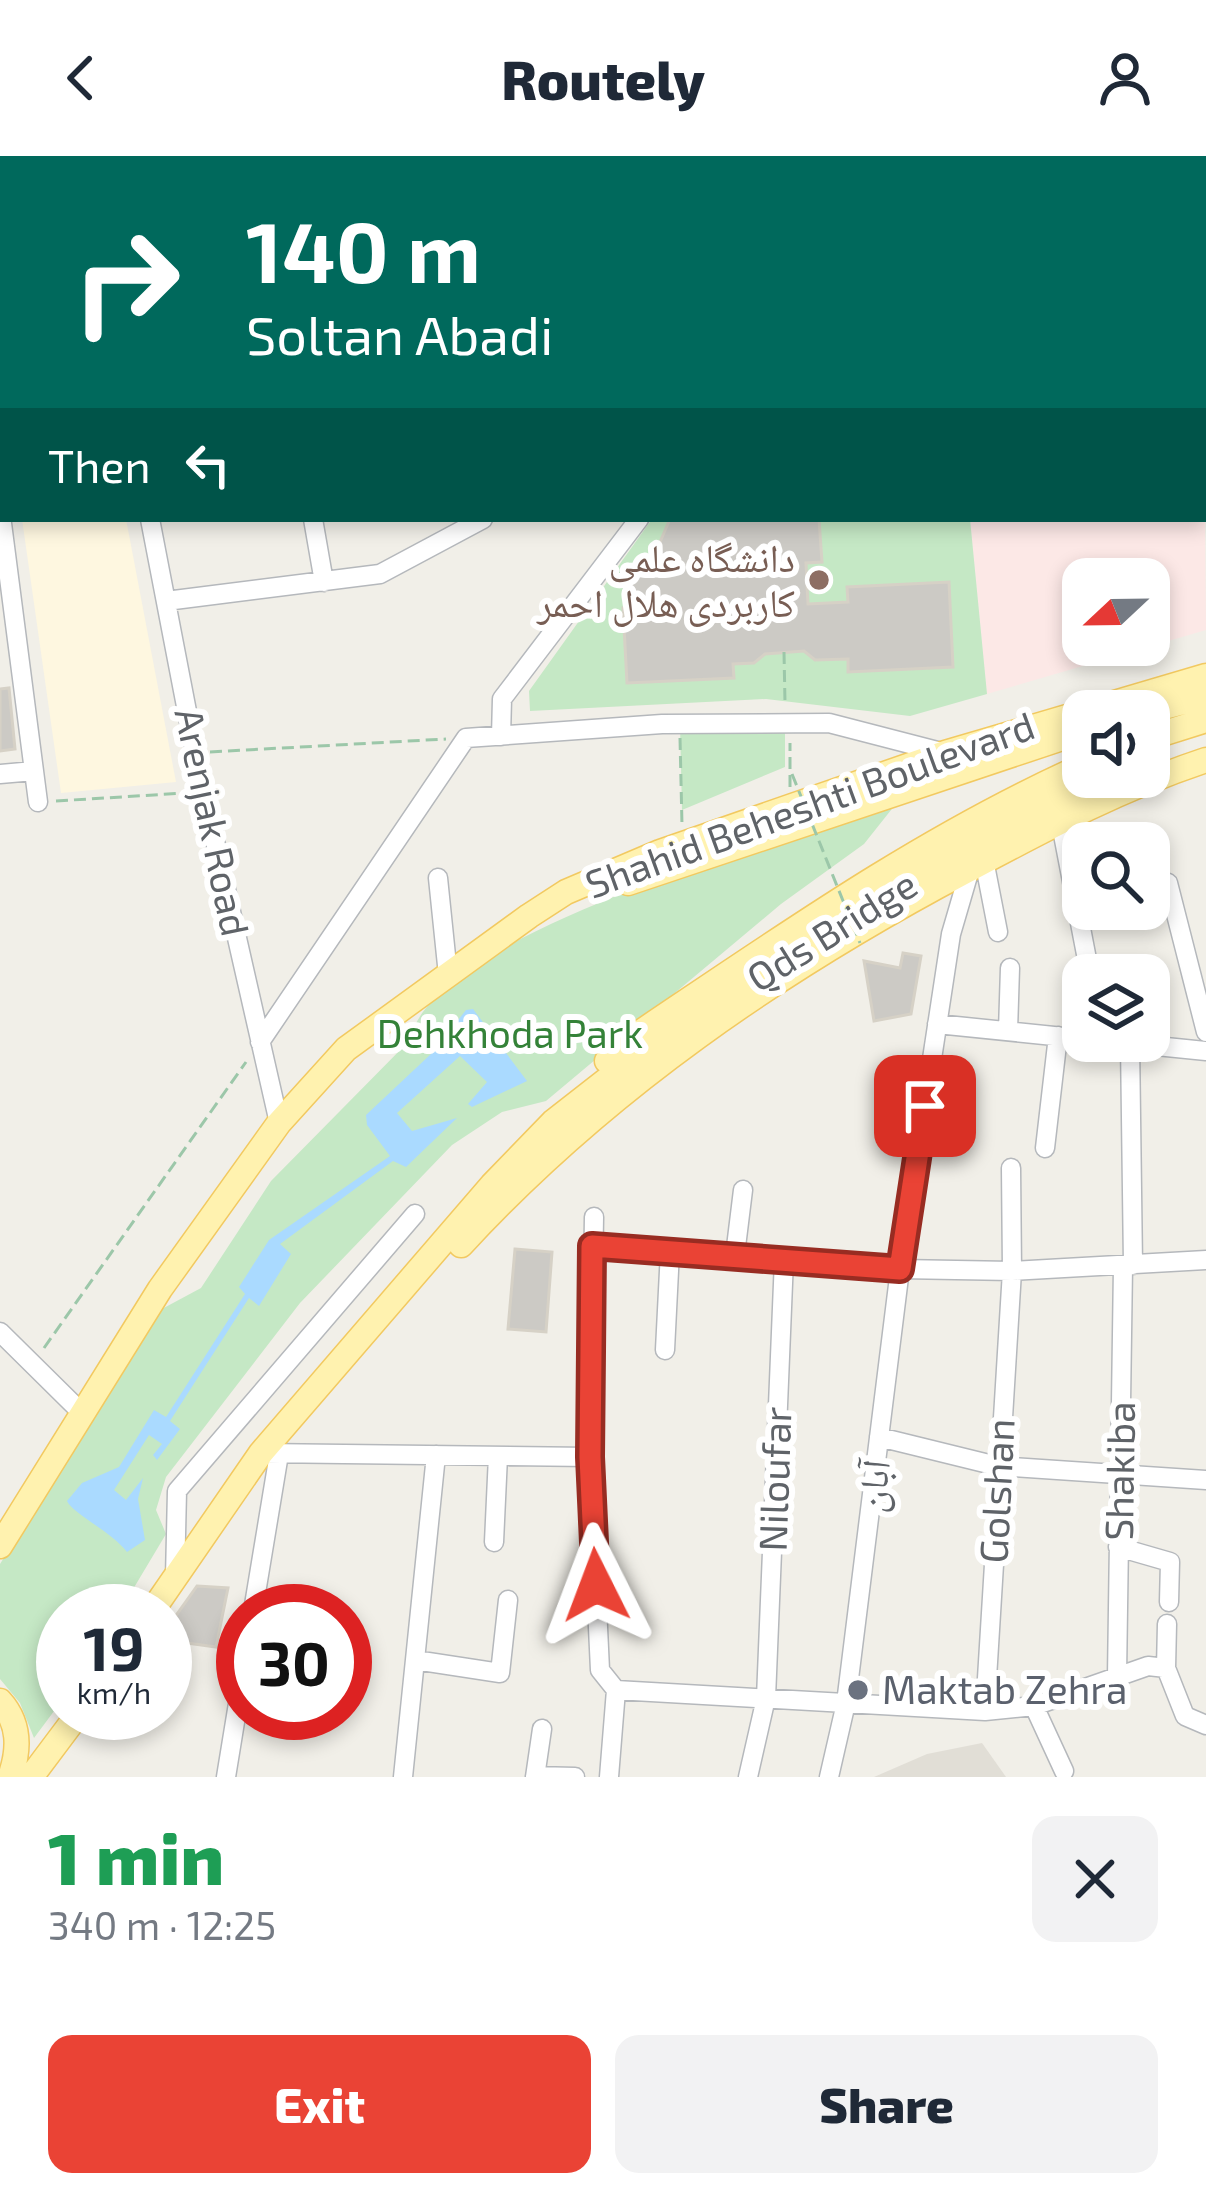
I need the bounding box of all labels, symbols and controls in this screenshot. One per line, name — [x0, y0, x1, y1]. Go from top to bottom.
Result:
icon: back — [48, 45, 114, 111]
icon: person — [1092, 45, 1158, 111]
text: Routely — [501, 46, 705, 111]
text: 140 m — [246, 199, 481, 300]
icon: right — [48, 204, 204, 360]
text: Soltan Abadi — [246, 301, 553, 366]
icon: left — [175, 432, 241, 498]
text: Then — [48, 438, 151, 492]
place label: دانشگاه علمی کاربردی هلال احمر — [536, 533, 795, 627]
north arrow — [1062, 558, 1170, 666]
map controls — [1062, 558, 1170, 1062]
marker: دانشگاه علمی کاربردی هلال احمر — [806, 567, 832, 593]
button: sound — [1062, 690, 1170, 798]
street label: Shahid Beheshti Boulevard — [579, 700, 1040, 907]
street label: Arenjak Road — [166, 703, 261, 940]
button: search — [1062, 822, 1170, 930]
street label: Qds Bridge — [738, 859, 925, 1000]
button: layers — [1062, 954, 1170, 1062]
park label: Dehkhoda Park — [377, 1009, 643, 1056]
pin — [874, 1055, 976, 1157]
icon: arrive — [892, 1073, 958, 1139]
street label: Shakiba — [1094, 1401, 1143, 1541]
street label: Niloufar — [747, 1406, 800, 1552]
street label: Golshan — [968, 1417, 1023, 1564]
street label: آبان — [845, 1456, 900, 1515]
position arrow — [533, 1522, 659, 1648]
speed limit sign: 30 — [216, 1584, 372, 1740]
text: 19 — [83, 1611, 145, 1683]
place label: Maktab Zehra — [882, 1665, 1127, 1712]
text: km/h — [77, 1674, 151, 1710]
marker: Maktab Zehra — [845, 1677, 871, 1703]
text: 1 min — [48, 1813, 224, 1899]
button: close — [1032, 1816, 1158, 1942]
text: 340 m · 12:25 — [48, 1901, 276, 1948]
button: Exit — [48, 2035, 591, 2173]
button: Share — [615, 2035, 1158, 2173]

